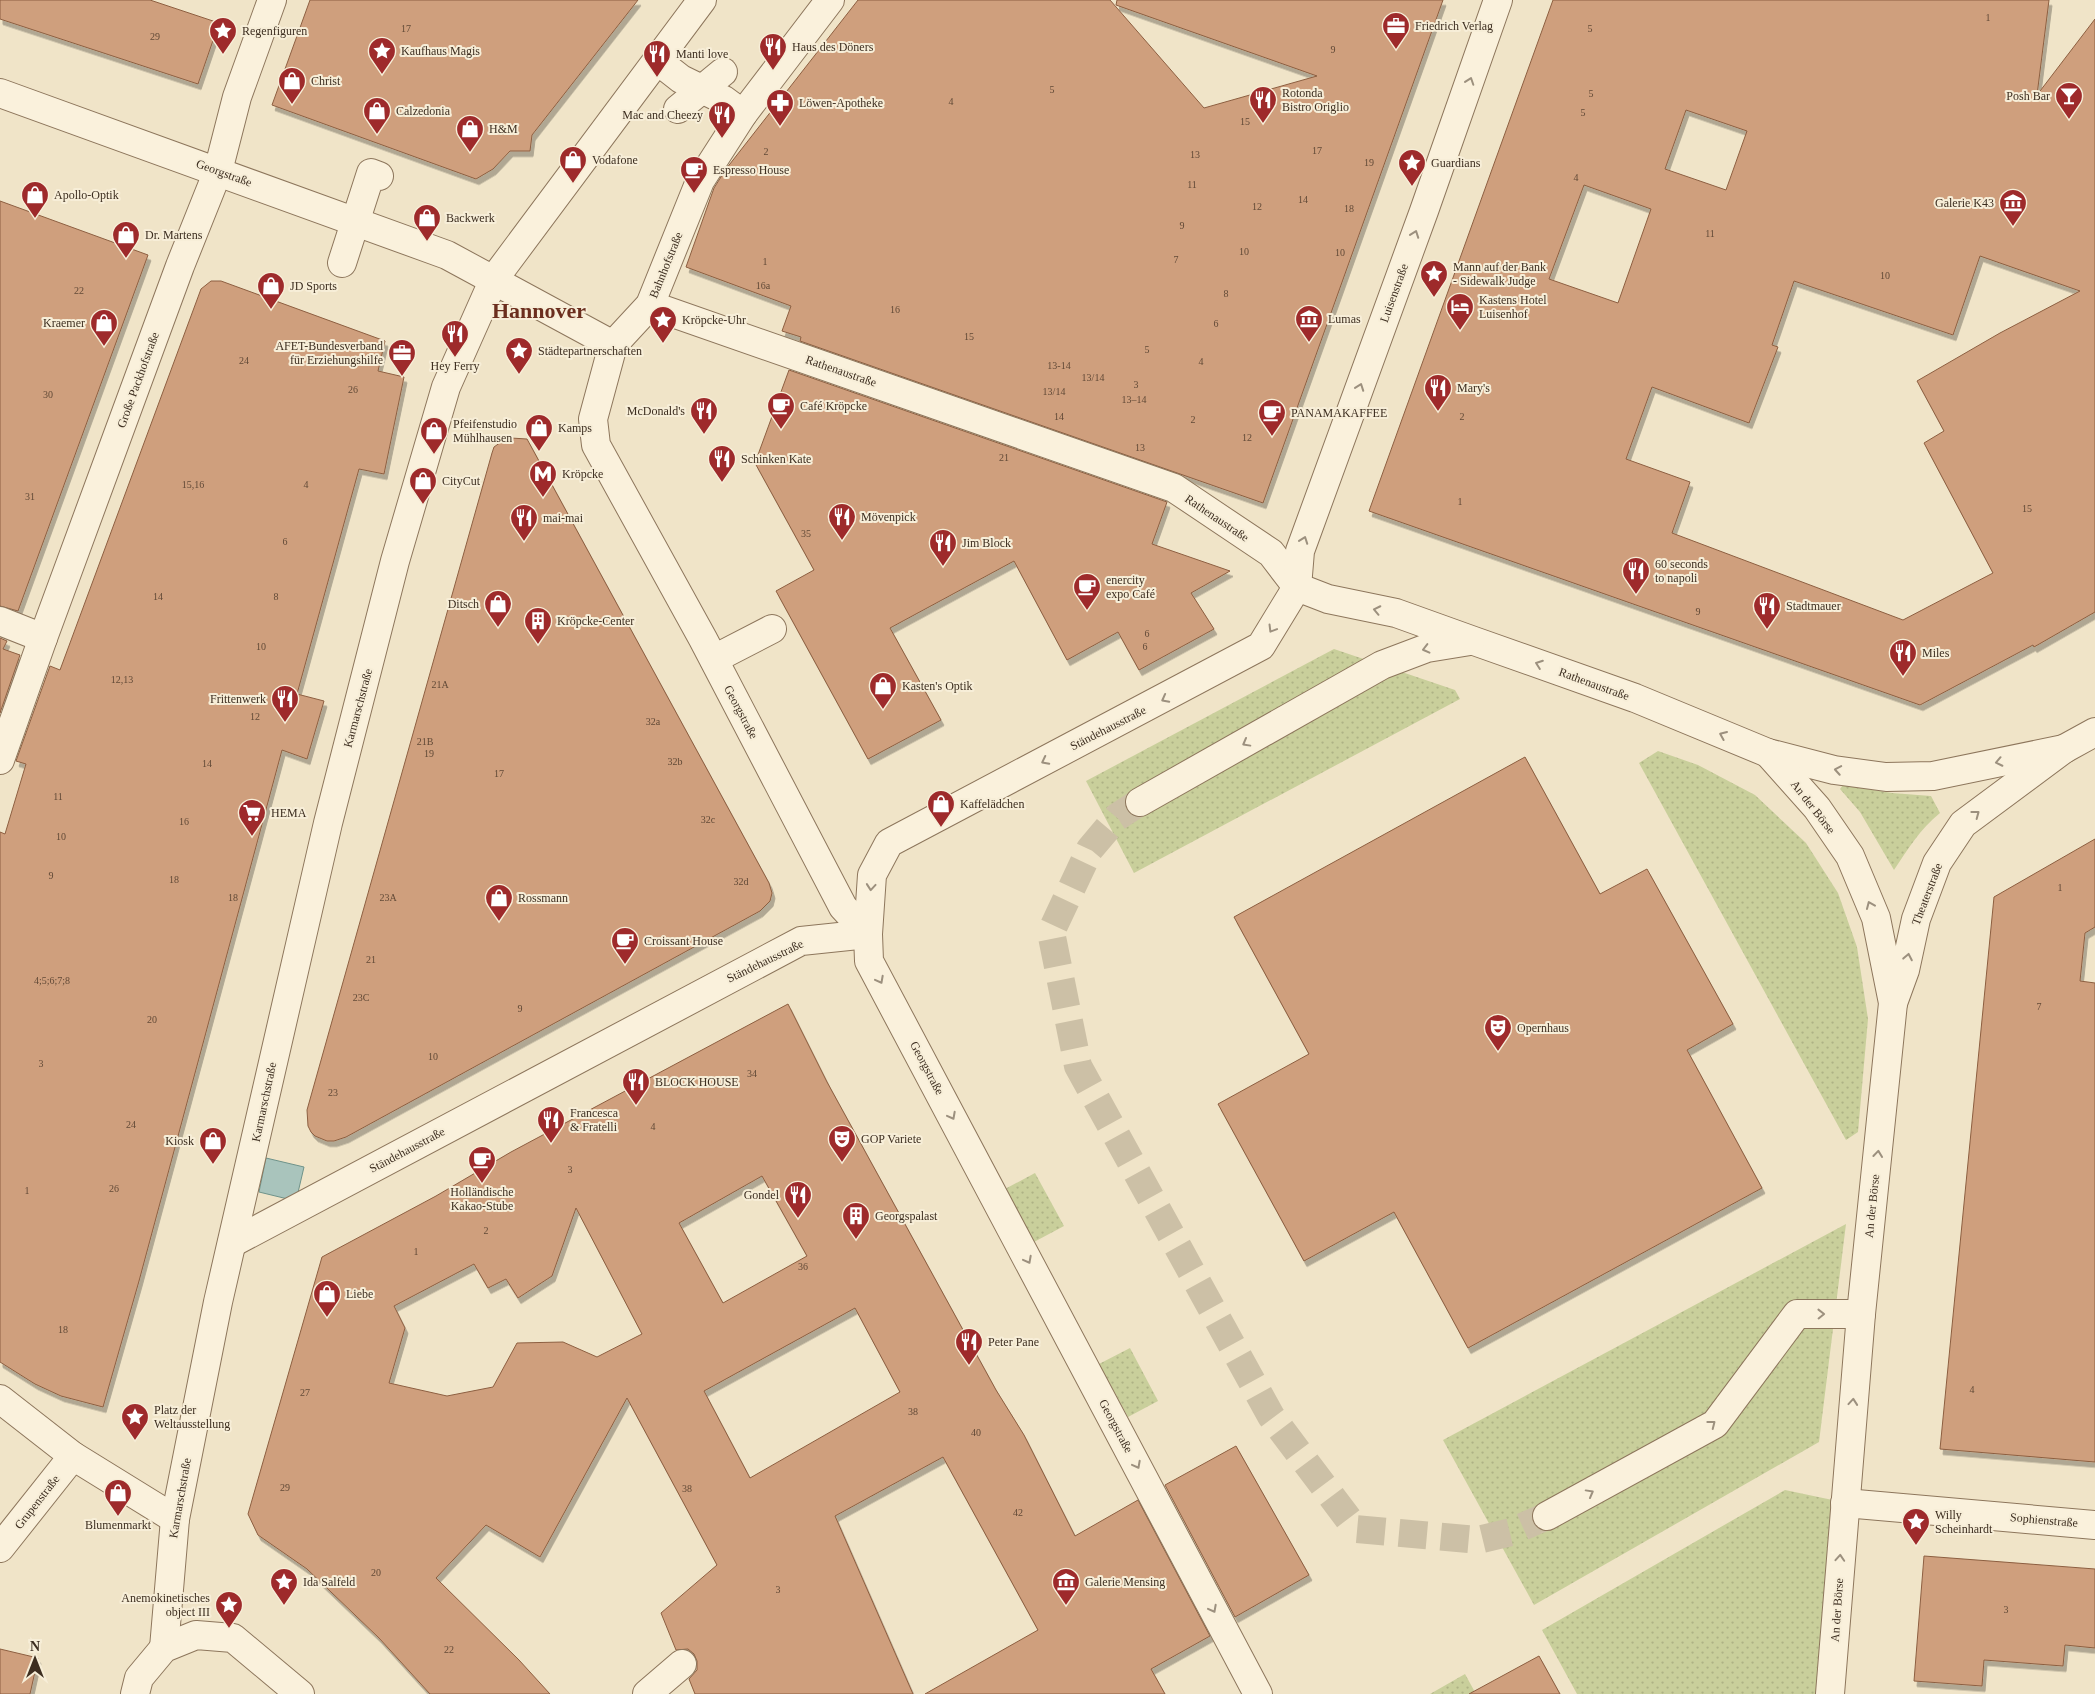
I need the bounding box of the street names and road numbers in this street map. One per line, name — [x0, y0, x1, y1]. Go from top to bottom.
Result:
street label: Georgstraße — [194, 156, 254, 190]
street label: Bahnhofstraße — [646, 230, 686, 300]
street label: Luisenstraße — [1377, 262, 1411, 324]
street label: Große Packhofstraße — [114, 330, 162, 430]
street label: Rathenaustraße — [804, 352, 878, 390]
street label: Rathenaustraße — [1182, 492, 1252, 544]
street label: Rathenaustraße — [1557, 665, 1631, 703]
street label: Karmarschstraße — [341, 667, 375, 749]
street label: Georgstraße — [721, 683, 761, 741]
street label: Ständehausstraße — [1068, 703, 1148, 753]
street label: An der Börse — [1788, 777, 1838, 837]
street label: Theaterstraße — [1909, 861, 1945, 927]
street label: Ständehausstraße — [724, 936, 806, 986]
street label: Georgstraße — [907, 1039, 947, 1097]
street label: Karmarschstraße — [249, 1061, 279, 1143]
street label: Ständehausstraße — [367, 1124, 447, 1176]
street label: An der Börse — [1862, 1173, 1882, 1239]
street label: Georgstraße — [1096, 1397, 1136, 1455]
street label: Karmarschstraße — [166, 1457, 194, 1539]
street label: Grupenstraße — [12, 1472, 62, 1532]
street label: Sophienstraße — [2010, 1510, 2078, 1530]
street label: An der Börse — [1828, 1578, 1846, 1642]

